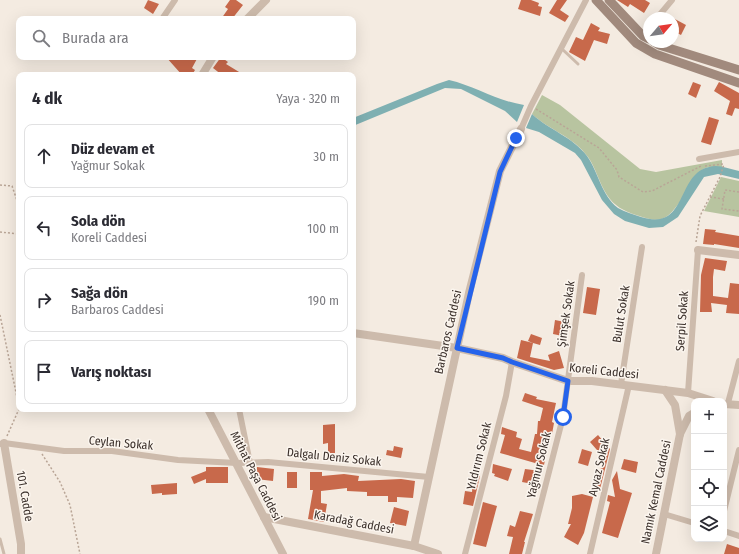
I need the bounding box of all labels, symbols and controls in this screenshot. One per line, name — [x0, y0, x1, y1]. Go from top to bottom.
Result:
north arrow — [643, 12, 679, 48]
search box — [16, 16, 356, 60]
icon: search — [30, 27, 52, 49]
text: Burada ara — [62, 29, 129, 47]
text: 4 dk — [32, 88, 62, 109]
text: Yaya · 320 m — [276, 91, 340, 106]
route end — [507, 129, 525, 147]
text: Düz devam et — [71, 140, 154, 158]
icon: ahead — [33, 145, 55, 167]
text: 30 m — [313, 149, 339, 164]
text: Yağmur Sokak — [71, 158, 145, 173]
text: Sola dön — [71, 212, 125, 230]
icon: left — [33, 217, 55, 239]
text: 100 m — [307, 221, 339, 236]
text: Koreli Caddesi — [71, 230, 147, 245]
street label: Şimşek Sokak — [554, 280, 578, 348]
text: Sağa dön — [71, 284, 128, 302]
street label: Bulut Sokak — [610, 284, 633, 344]
icon: right — [33, 289, 55, 311]
street label: Barbaros Caddesi — [432, 289, 464, 375]
street label: Serpil Sokak — [673, 290, 691, 352]
text: 190 m — [308, 293, 339, 308]
text: Barbaros Caddesi — [71, 302, 164, 317]
street label: Koreli Caddesi — [568, 360, 640, 382]
icon: arrive — [33, 361, 55, 383]
text: Varış noktası — [71, 363, 151, 381]
map controls — [691, 398, 727, 542]
button: + — [691, 398, 727, 434]
route start — [554, 408, 572, 426]
street label: Yıldırım Sokak — [464, 420, 494, 491]
street label: Mithat Paşa Caddesi — [227, 429, 285, 523]
street label: Yağmur Sokak — [524, 430, 554, 500]
street label: Ceylan Sokak — [88, 433, 154, 453]
button: − — [691, 434, 727, 470]
street label: Ayvaz Sokak — [585, 436, 613, 498]
street label: Namık Kemal Caddesi — [638, 439, 674, 545]
street label: Dalgalı Deniz Sokak — [286, 445, 382, 469]
street label: 101. Cadde — [14, 470, 36, 523]
button: locate — [691, 470, 727, 506]
button: layers — [691, 506, 727, 542]
street label: Karadağ Caddesi — [313, 507, 395, 537]

